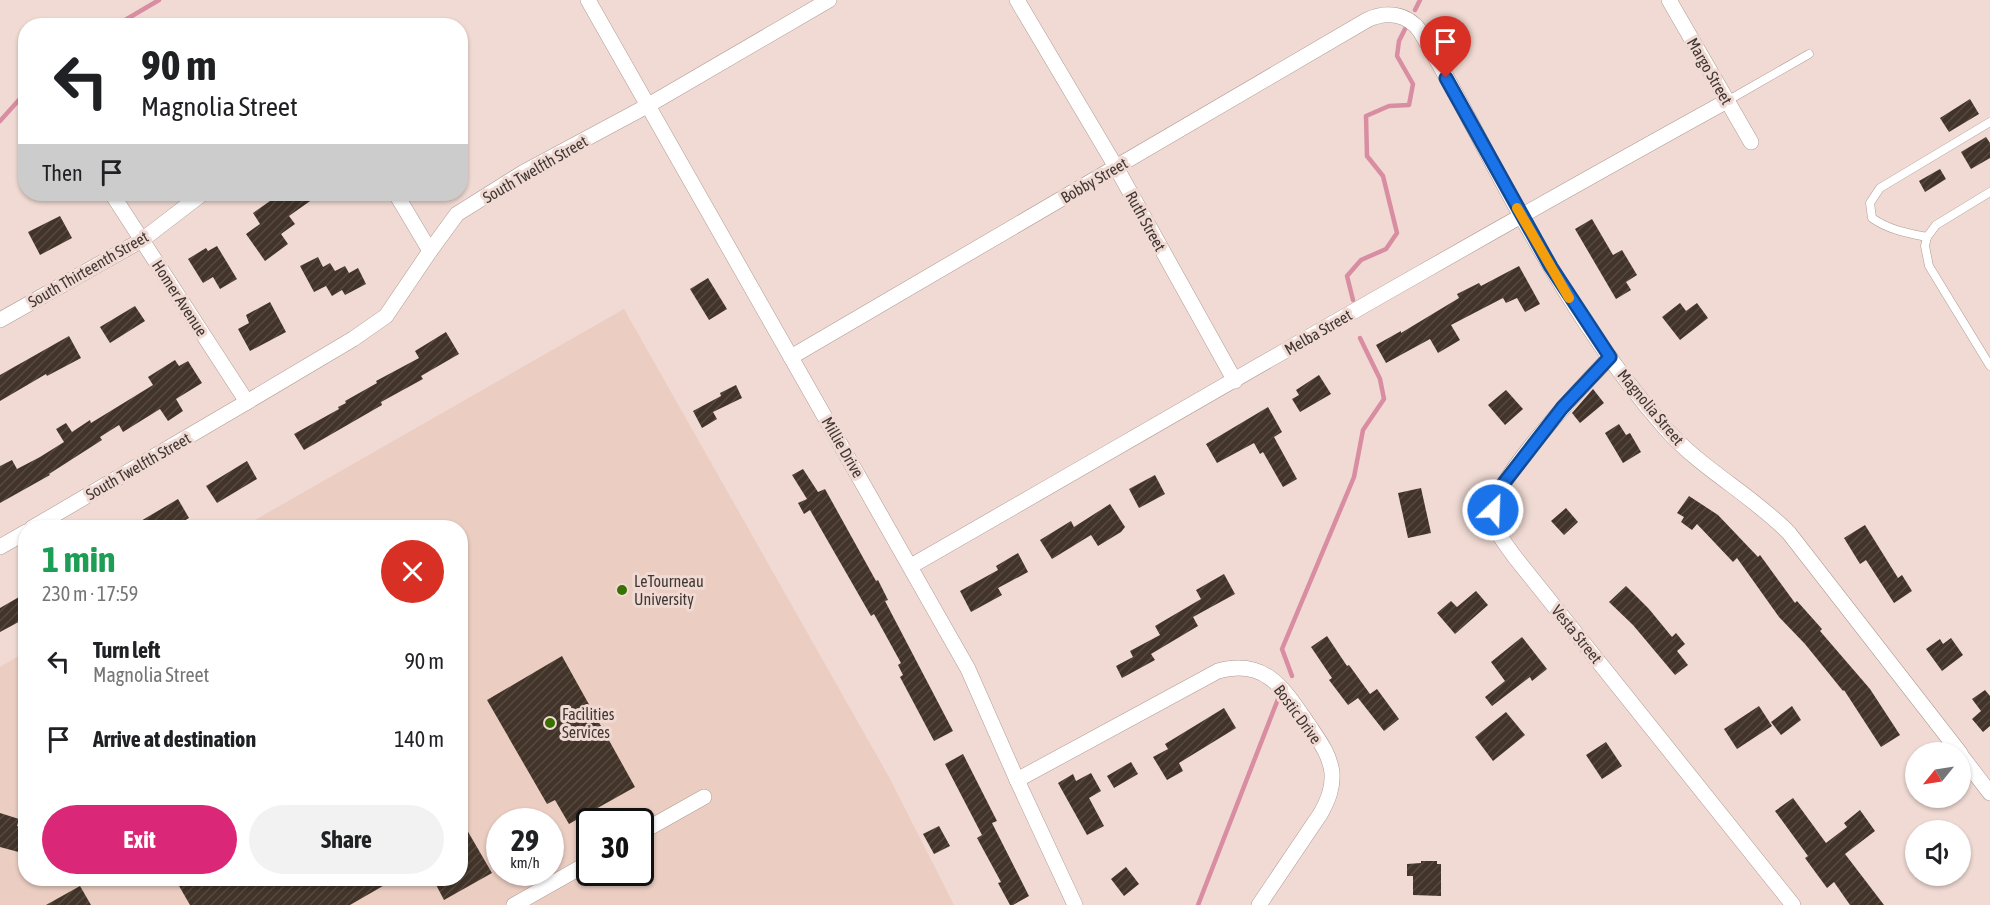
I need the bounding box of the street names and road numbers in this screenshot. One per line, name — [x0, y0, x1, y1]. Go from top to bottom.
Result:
street label: Margo Street — [1683, 35, 1736, 108]
street label: South Twelfth Street — [479, 132, 591, 206]
street label: Bobby Street — [1057, 154, 1131, 207]
street label: Ruth Street — [1122, 188, 1170, 254]
street label: South Thirteenth Street — [25, 227, 152, 311]
street label: Homer Avenue — [149, 257, 211, 339]
street label: Melba Street — [1281, 305, 1355, 358]
street label: Magnolia Street — [1613, 366, 1688, 449]
street label: Millie Drive — [818, 413, 868, 481]
street label: South Twelfth Street — [82, 429, 194, 503]
street label: Vesta Street — [1548, 601, 1606, 667]
street label: Bostic Drive — [1271, 681, 1325, 747]

